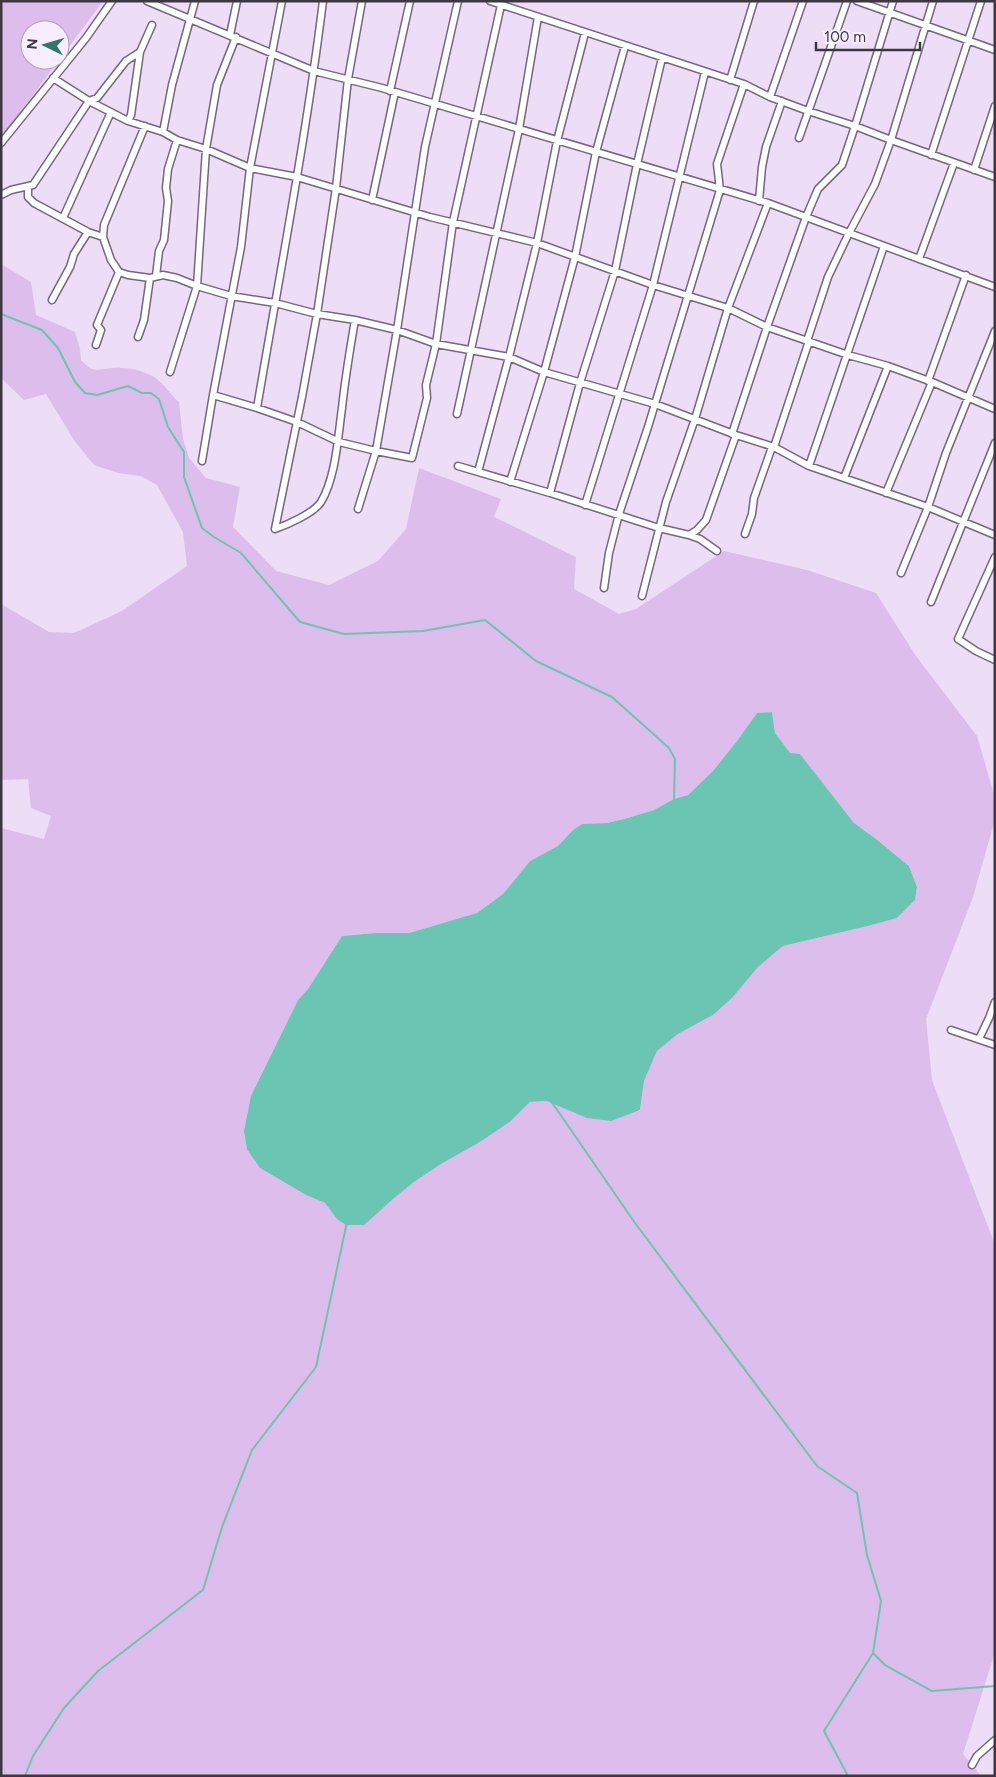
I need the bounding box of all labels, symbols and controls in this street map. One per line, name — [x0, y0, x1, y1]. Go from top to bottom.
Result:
north arrow — [20, 20, 70, 70]
scale bar — [816, 20, 920, 52]
text: 100 m — [824, 28, 866, 46]
text: N — [24, 38, 41, 50]

